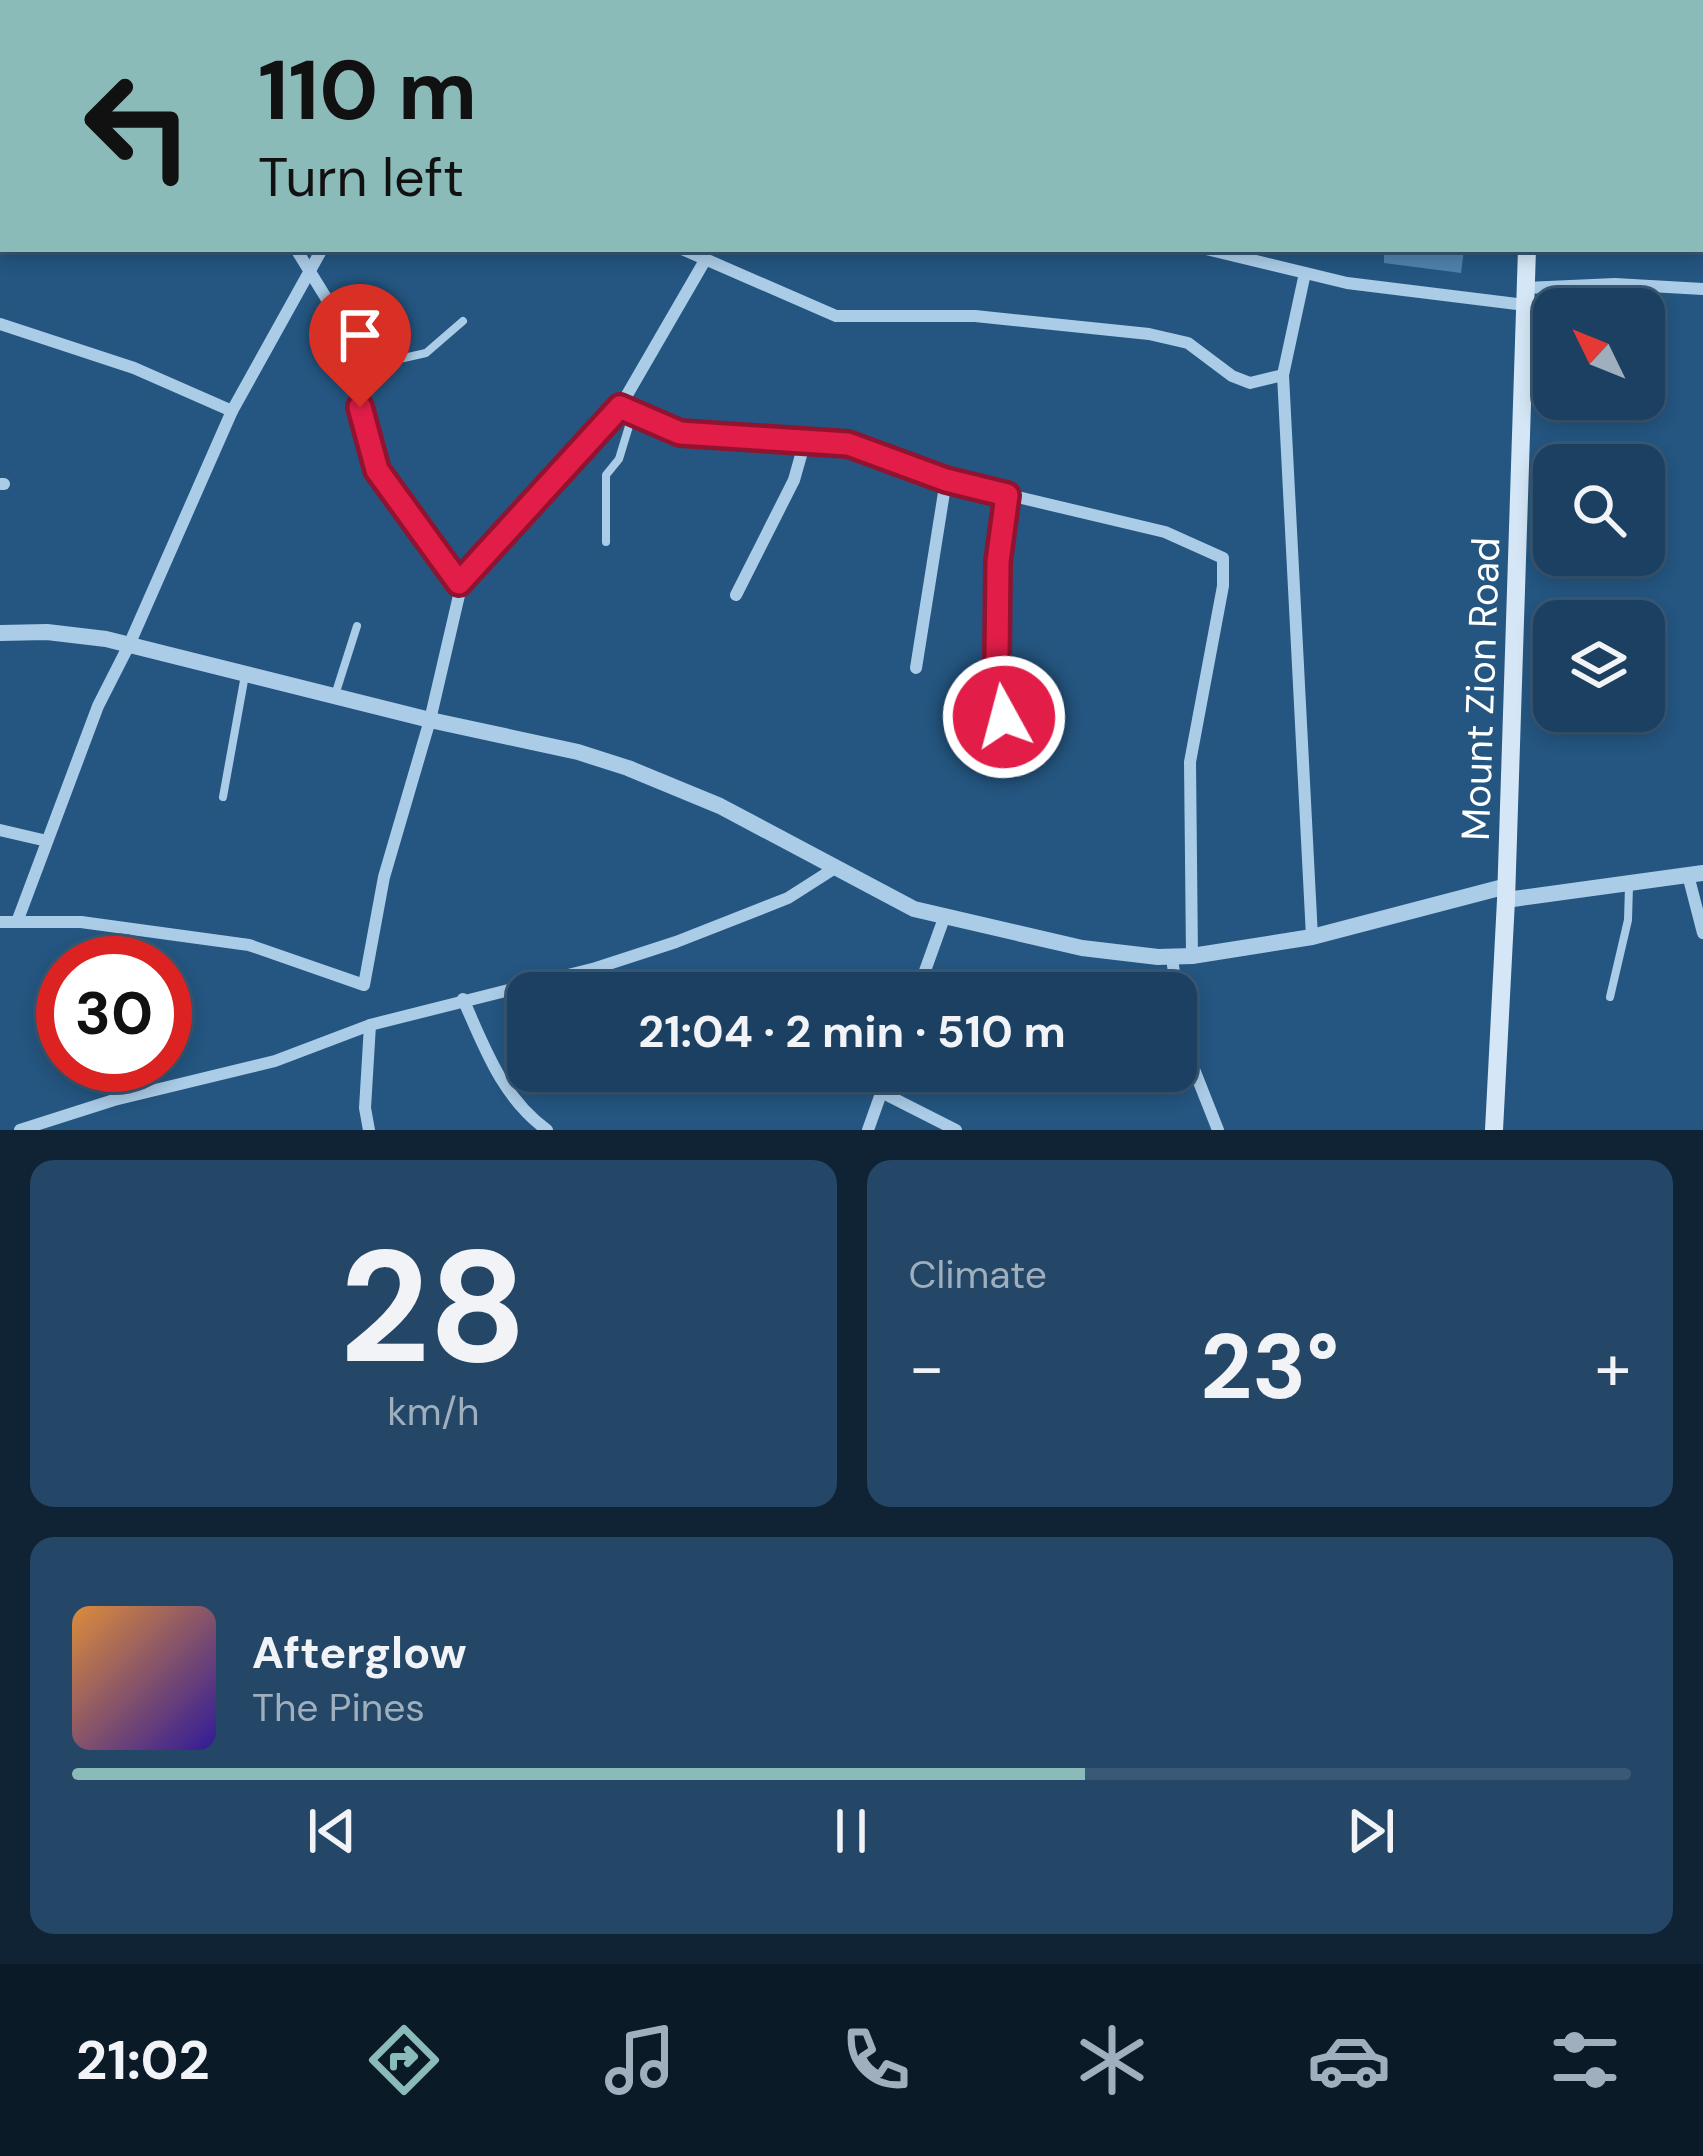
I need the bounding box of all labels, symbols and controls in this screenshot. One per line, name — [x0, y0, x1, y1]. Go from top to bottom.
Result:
text: 110 m — [258, 36, 477, 145]
icon: left — [60, 48, 216, 204]
text: Turn left — [258, 142, 464, 213]
pin — [309, 284, 411, 407]
north arrow — [1533, 288, 1665, 420]
map controls — [1533, 288, 1665, 732]
icon: arrive — [327, 302, 393, 368]
button: search — [1533, 444, 1665, 576]
street label: Mount Zion Road — [1450, 536, 1511, 842]
button: layers — [1533, 600, 1665, 732]
position arrow — [941, 654, 1067, 780]
speed limit sign: 30 — [36, 936, 192, 1092]
text: 21:04 · 2 min · 510 m — [638, 1002, 1066, 1061]
text: 28 — [339, 1206, 527, 1409]
text: Climate — [909, 1249, 1047, 1300]
text: 23° — [1200, 1309, 1339, 1426]
text: − — [909, 1325, 945, 1410]
text: + — [1595, 1325, 1631, 1410]
text: km/h — [387, 1386, 479, 1437]
text: Afterglow — [252, 1623, 467, 1682]
text: The Pines — [252, 1682, 425, 1733]
icon: previous — [299, 1798, 365, 1864]
icon: pause — [818, 1798, 884, 1864]
icon: next — [1338, 1798, 1404, 1864]
icon: directions — [362, 2018, 446, 2102]
icon: music — [598, 2018, 682, 2102]
icon: phone — [834, 2018, 918, 2102]
icon: climate — [1070, 2018, 1154, 2102]
icon: car — [1307, 2018, 1391, 2102]
icon: filters — [1543, 2018, 1627, 2102]
text: 21:02 — [76, 2025, 210, 2096]

